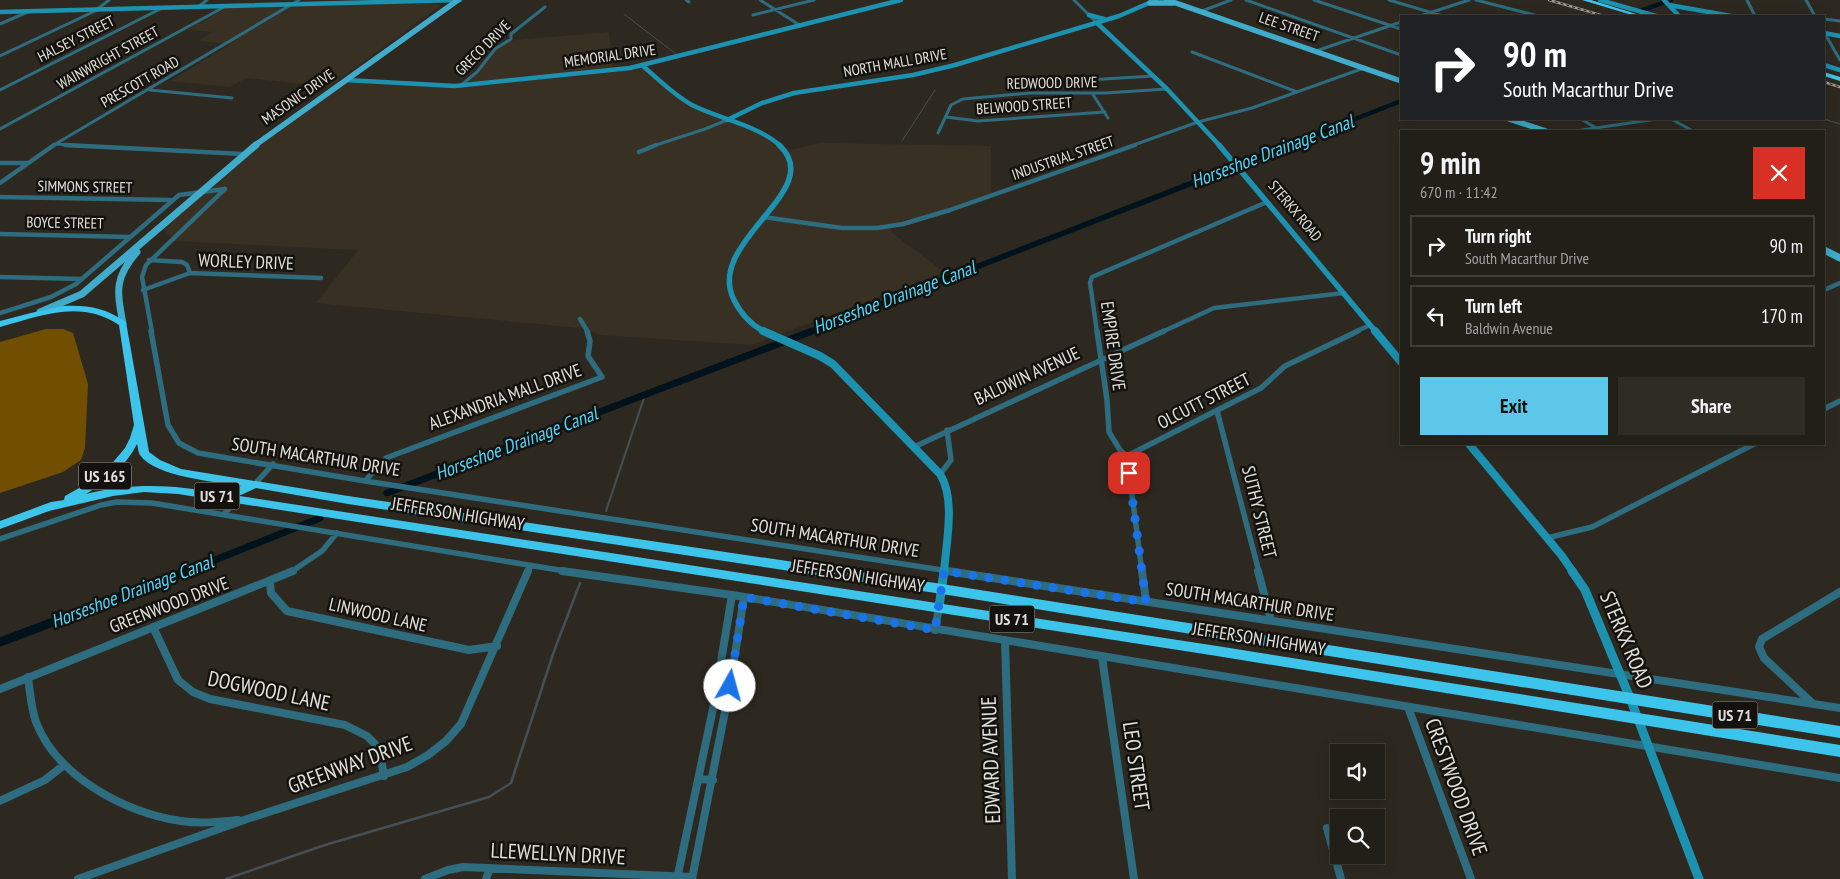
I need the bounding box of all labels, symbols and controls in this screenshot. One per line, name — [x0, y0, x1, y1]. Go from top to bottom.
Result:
street label: LEE STREET — [1257, 7, 1322, 46]
street label: HALSEY STREET — [34, 11, 118, 66]
street label: GRECO DRIVE — [451, 16, 514, 79]
street label: WAINWRIGHT STREET — [53, 22, 162, 93]
text: 90 m — [1503, 31, 1567, 77]
icon: right — [1420, 35, 1485, 100]
street label: MEMORIAL DRIVE — [563, 40, 657, 71]
street label: NORTH MALL DRIVE — [842, 44, 948, 81]
street label: PRESCOTT ROAD — [97, 51, 182, 112]
street label: MASONIC DRIVE — [258, 65, 338, 129]
street label: REDWOOD DRIVE — [1007, 72, 1097, 93]
text: South Macarthur Drive — [1503, 75, 1674, 103]
street label: BELWOOD STREET — [975, 93, 1073, 118]
water label: Horseshoe Drainage Canal — [1187, 108, 1358, 193]
street label: INDUSTRIAL STREET — [1009, 131, 1117, 184]
text: 9 min — [1420, 143, 1481, 182]
button: close — [1753, 147, 1805, 199]
street label: SIMMONS STREET — [37, 176, 133, 197]
street label: STERKX ROAD — [1264, 176, 1326, 245]
text: 670 m · 11:42 — [1420, 182, 1498, 202]
street label: BOYCE STREET — [26, 212, 104, 233]
text: Turn right — [1465, 224, 1531, 248]
icon: right — [1422, 232, 1450, 260]
text: 90 m — [1770, 234, 1803, 258]
street label: WORLEY DRIVE — [198, 248, 294, 275]
text: South Macarthur Drive — [1465, 248, 1589, 268]
water label: Horseshoe Drainage Canal — [809, 254, 980, 339]
text: Turn left — [1465, 294, 1522, 318]
street label: EMPIRE DRIVE — [1096, 300, 1131, 392]
icon: left — [1422, 302, 1450, 330]
text: 170 m — [1761, 304, 1803, 328]
text: Baldwin Avenue — [1465, 318, 1553, 338]
street label: BALDWIN AVENUE — [970, 341, 1083, 410]
street label: ALEXANDRIA MALL DRIVE — [425, 358, 584, 435]
street label: OLCUTT STREET — [1153, 367, 1254, 434]
button: Exit — [1420, 377, 1608, 435]
button: Share — [1618, 377, 1805, 435]
water label: Horseshoe Drainage Canal — [431, 400, 602, 485]
street label: SOUTH MACARTHUR DRIVE — [230, 432, 402, 481]
pin — [1108, 452, 1150, 494]
icon: arrive — [1115, 459, 1143, 487]
road number: US 165 — [79, 462, 131, 490]
street label: SUTHY STREET — [1237, 463, 1282, 560]
road number: US 71 — [194, 482, 240, 510]
street label: JEFFERSON HIGHWAY — [389, 492, 527, 535]
street label: SOUTH MACARTHUR DRIVE — [749, 513, 921, 562]
water label: Horseshoe Drainage Canal — [47, 548, 218, 633]
street label: JEFFERSON HIGHWAY — [789, 554, 927, 597]
street label: GREENWOOD DRIVE — [106, 571, 232, 638]
street label: SOUTH MACARTHUR DRIVE — [1164, 577, 1336, 626]
street label: STERKX ROAD — [1594, 587, 1659, 693]
street label: LINWOOD LANE — [327, 592, 429, 637]
road number: US 71 — [990, 606, 1034, 632]
street label: JEFFERSON HIGHWAY — [1190, 617, 1328, 660]
position arrow — [703, 659, 755, 711]
street label: DOGWOOD LANE — [206, 664, 333, 717]
street label: EDWARD AVENUE — [975, 696, 1006, 824]
road number: US 71 — [1712, 702, 1758, 728]
street label: CRESTWOOD DRIVE — [1419, 715, 1494, 859]
street label: LEO STREET — [1117, 720, 1156, 813]
street label: GREENWAY DRIVE — [284, 730, 416, 800]
map controls — [1330, 744, 1385, 864]
button: sound — [1330, 744, 1385, 799]
button: search — [1330, 809, 1385, 864]
street label: LLEWELLYN DRIVE — [490, 836, 626, 871]

